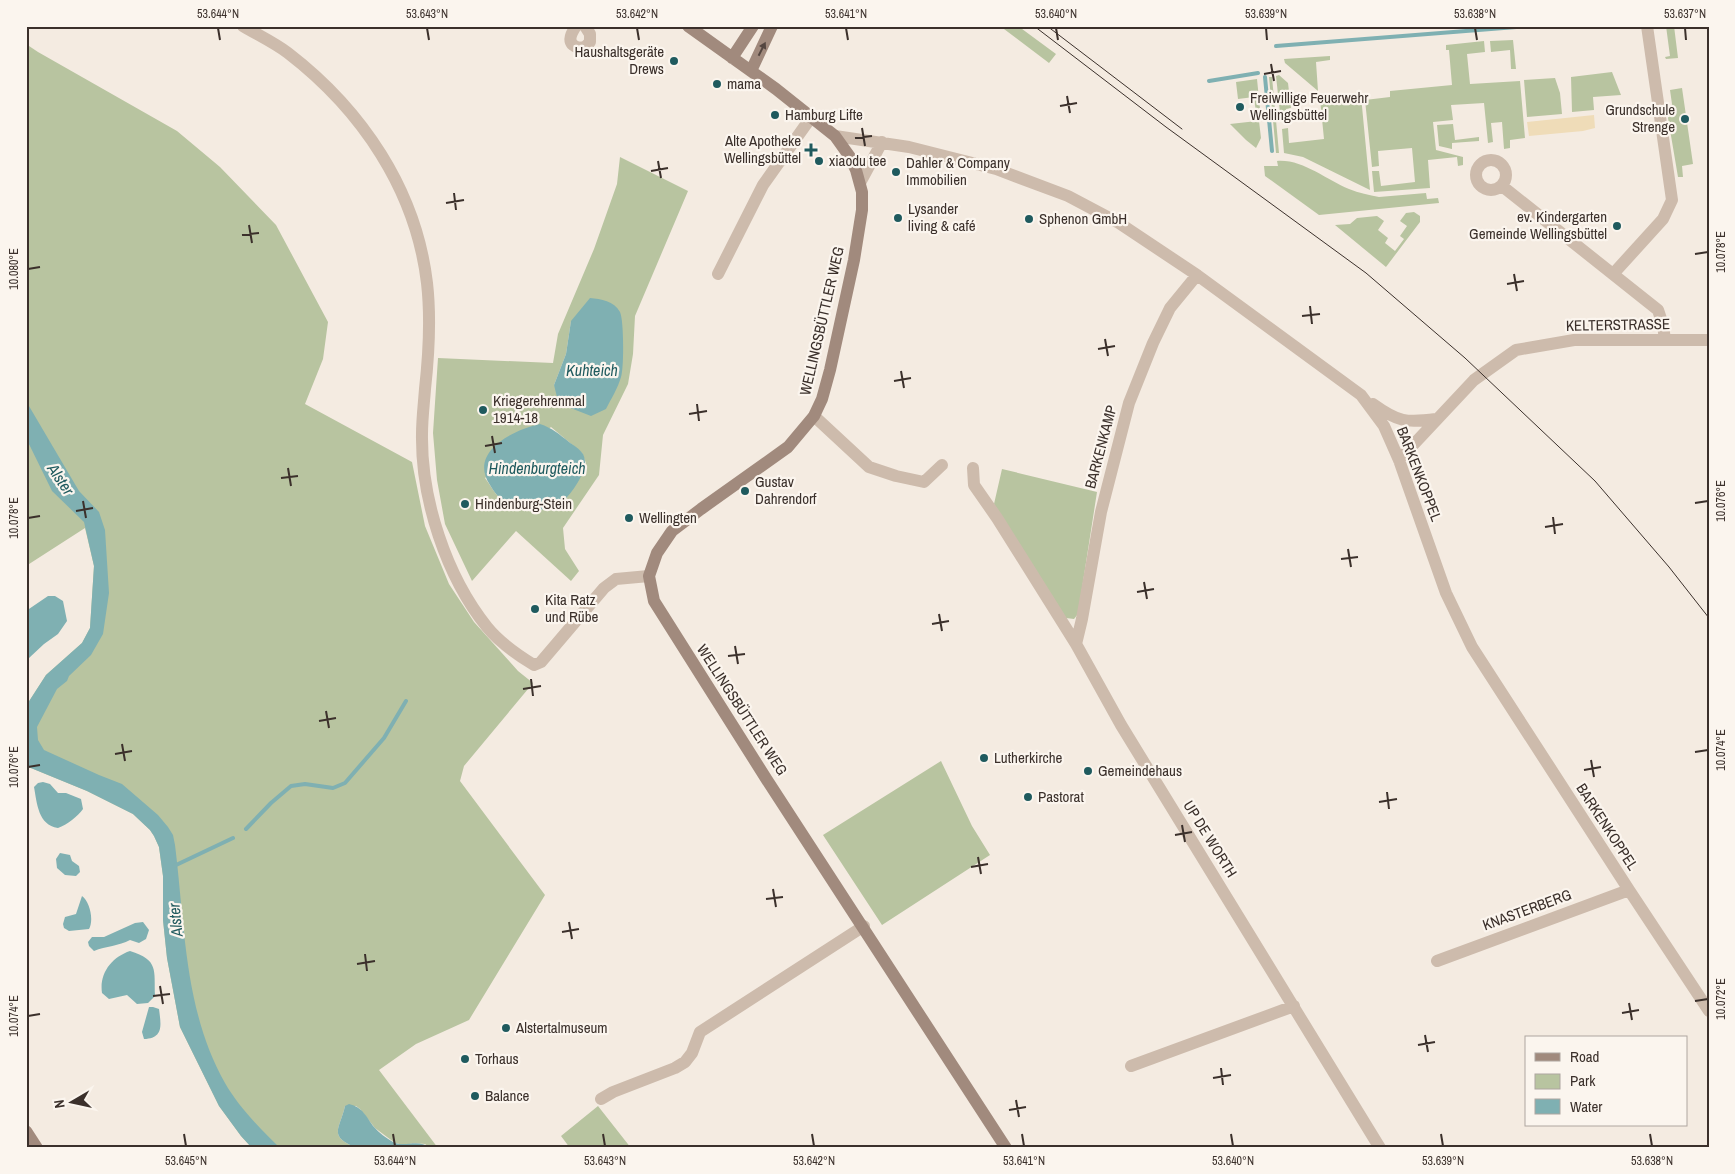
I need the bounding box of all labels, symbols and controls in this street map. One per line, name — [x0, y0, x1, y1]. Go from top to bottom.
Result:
text: 53.644°N — [197, 6, 239, 22]
text: 53.643°N — [406, 6, 448, 22]
text: 53.642°N — [616, 6, 658, 22]
text: 53.641°N — [825, 6, 867, 22]
text: 53.640°N — [1035, 6, 1077, 22]
text: 53.639°N — [1245, 6, 1287, 22]
text: 53.638°N — [1454, 6, 1496, 22]
text: 53.637°N — [1664, 6, 1706, 22]
place label: Haushaltsgeräte Drews — [574, 41, 664, 79]
one-way arrow — [758, 42, 766, 56]
marker: Haushaltsgeräte Drews — [668, 55, 680, 67]
place label: mama — [727, 73, 761, 94]
marker: mama — [711, 78, 723, 90]
place label: Freiwillige Feuerwehr Wellingsbüttel — [1250, 87, 1368, 125]
place label: Grundschule Strenge — [1605, 99, 1675, 137]
marker: Freiwillige Feuerwehr Wellingsbüttel — [1234, 101, 1246, 113]
place label: Hamburg Lifte — [785, 104, 863, 125]
marker: Hamburg Lifte — [769, 109, 781, 121]
marker: Grundschule Strenge — [1679, 113, 1691, 125]
place label: Alte Apotheke Wellingsbüttel — [724, 130, 801, 168]
marker: Alte Apotheke Wellingsbüttel — [805, 144, 817, 156]
place label: xiaodu tee — [829, 150, 887, 171]
place label: Dahler & Company Immobilien — [906, 152, 1011, 190]
marker: xiaodu tee — [813, 155, 825, 167]
marker: Dahler & Company Immobilien — [890, 166, 902, 178]
place label: Lysander living & café — [908, 198, 976, 236]
place label: ev. Kindergarten Gemeinde Wellingsbüttel — [1469, 206, 1607, 244]
place label: Sphenon GmbH — [1039, 208, 1127, 229]
marker: Lysander living & café — [892, 212, 904, 224]
marker: Sphenon GmbH — [1023, 213, 1035, 225]
marker: ev. Kindergarten Gemeinde Wellingsbüttel — [1611, 220, 1623, 232]
text: 10.078°E — [1713, 231, 1729, 273]
street label: WELLINGSBÜTTLER WEG — [794, 244, 849, 398]
text: 10.080°E — [6, 248, 22, 290]
street label: KELTERSTRASSE — [1566, 313, 1670, 336]
water label: Kuhteich — [566, 359, 618, 381]
place label: Kriegerehrenmal 1914-18 — [493, 390, 585, 428]
street label: BARKENKAMP — [1079, 403, 1122, 491]
marker: Kriegerehrenmal 1914-18 — [477, 404, 489, 416]
street label: BARKENKOPPEL — [1392, 423, 1447, 524]
water label: Hindenburgteich — [488, 457, 586, 479]
water label: Alster — [42, 458, 80, 500]
place label: Gustav Dahrendorf — [755, 471, 817, 509]
text: 10.076°E — [1713, 480, 1729, 522]
marker: Gustav Dahrendorf — [739, 485, 751, 497]
place label: Hindenburg-Stein — [475, 493, 572, 514]
text: 10.078°E — [6, 497, 22, 539]
marker: Hindenburg-Stein — [459, 498, 471, 510]
place label: Wellingten — [639, 507, 697, 528]
marker: Wellingten — [623, 512, 635, 524]
place label: Kita Ratz und Rübe — [545, 589, 599, 627]
marker: Kita Ratz und Rübe — [529, 603, 541, 615]
street label: WELLINGSBÜTTLER WEG — [692, 640, 793, 779]
text: 10.074°E — [1713, 729, 1729, 771]
text: 10.076°E — [6, 746, 22, 788]
place label: Lutherkirche — [994, 747, 1063, 768]
marker: Lutherkirche — [978, 752, 990, 764]
place label: Gemeindehaus — [1098, 760, 1182, 781]
marker: Gemeindehaus — [1082, 765, 1094, 777]
street label: BARKENKOPPEL — [1571, 779, 1643, 874]
place label: Pastorat — [1038, 786, 1084, 807]
marker: Pastorat — [1022, 791, 1034, 803]
street label: UP DE WORTH — [1178, 796, 1242, 881]
street label: KNASTERBERG — [1480, 884, 1574, 935]
water label: Alster — [162, 902, 188, 939]
text: 10.072°E — [1713, 978, 1729, 1020]
text: 10.074°E — [6, 995, 22, 1037]
place label: Alstertalmuseum — [515, 1017, 608, 1038]
marker: Alstertalmuseum — [500, 1022, 512, 1034]
legend — [1525, 1036, 1688, 1126]
text: Road — [1570, 1046, 1599, 1067]
place label: Torhaus — [475, 1048, 519, 1069]
marker: Torhaus — [459, 1053, 471, 1065]
text: Park — [1570, 1070, 1596, 1091]
north arrow — [48, 1076, 98, 1126]
place label: Balance — [485, 1085, 530, 1106]
marker: Balance — [469, 1090, 481, 1102]
text: Water — [1570, 1096, 1602, 1117]
text: N — [50, 1099, 69, 1110]
text: 53.645°N — [165, 1153, 207, 1169]
text: 53.644°N — [374, 1153, 416, 1169]
text: 53.643°N — [584, 1153, 626, 1169]
text: 53.642°N — [793, 1153, 835, 1169]
text: 53.641°N — [1003, 1153, 1045, 1169]
text: 53.640°N — [1212, 1153, 1254, 1169]
text: 53.639°N — [1422, 1153, 1464, 1169]
text: 53.638°N — [1631, 1153, 1673, 1169]

